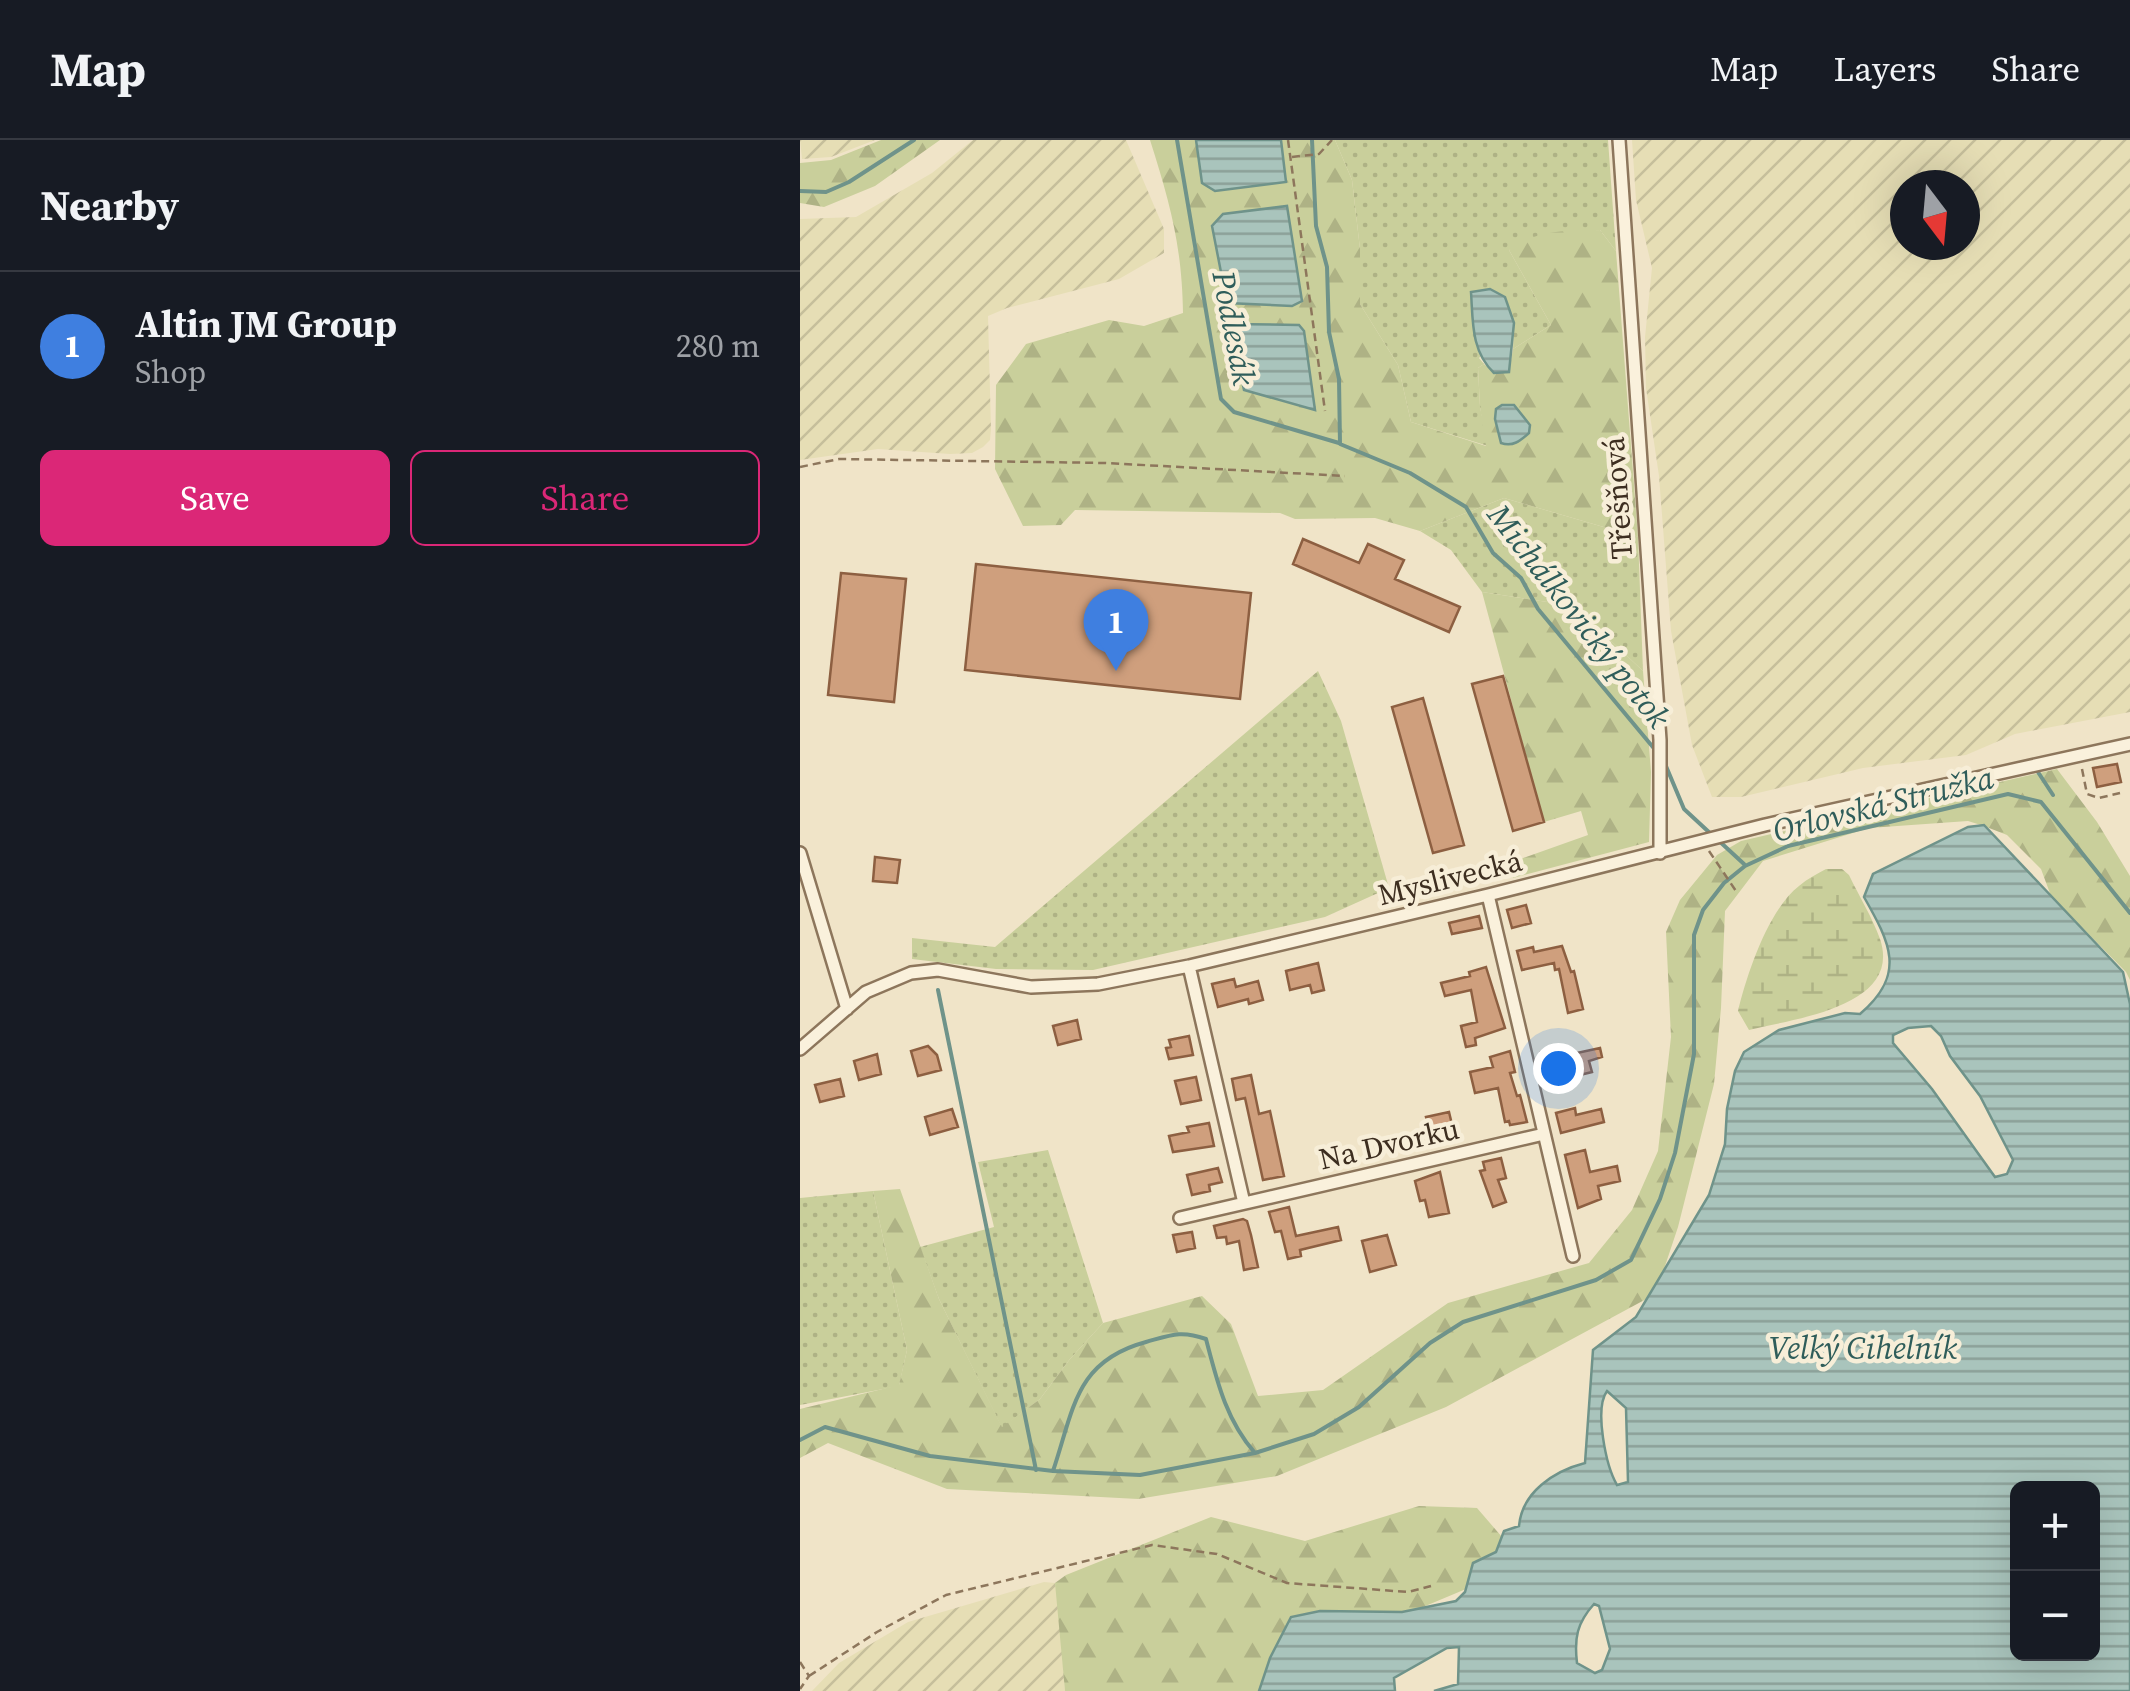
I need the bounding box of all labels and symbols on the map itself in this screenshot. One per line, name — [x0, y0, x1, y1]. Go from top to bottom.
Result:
north arrow — [1890, 170, 1980, 260]
water label: Podlesák — [1201, 266, 1267, 390]
street label: Třešňová — [1593, 435, 1642, 561]
water label: Michálkovický potok — [1477, 494, 1681, 738]
pin: 1 — [1084, 588, 1148, 671]
water label: Orlovská Stružka — [1768, 755, 1998, 853]
street label: Myslivecká — [1373, 840, 1527, 915]
your location — [1533, 1043, 1584, 1094]
street label: Na Dvorku — [1315, 1108, 1463, 1180]
water label: Velký Cihelník — [1769, 1326, 1958, 1370]

